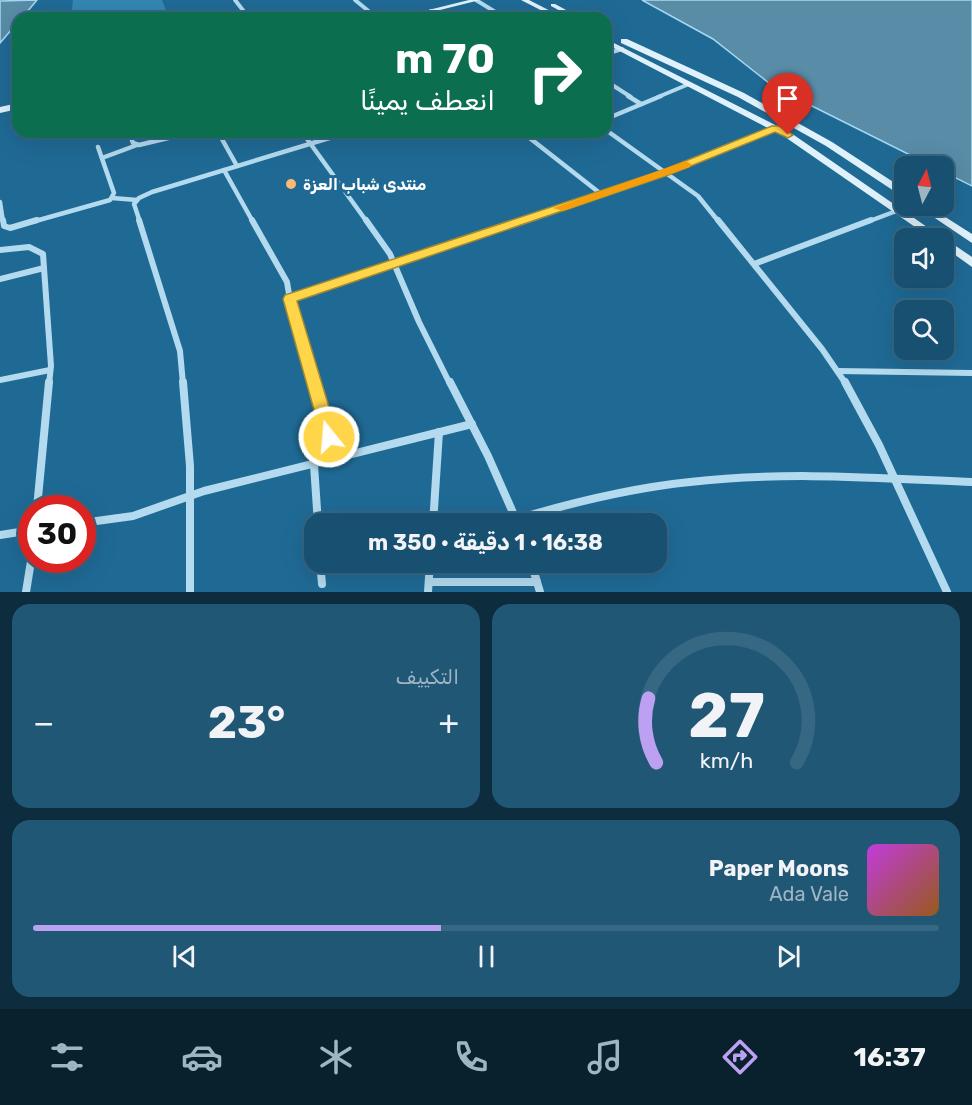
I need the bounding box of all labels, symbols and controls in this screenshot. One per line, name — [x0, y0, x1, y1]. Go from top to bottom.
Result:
text: 70 m — [395, 34, 495, 84]
icon: right — [516, 36, 594, 114]
pin — [762, 73, 813, 135]
icon: arrive — [771, 82, 804, 115]
text: انعطف يمينًا — [360, 85, 495, 117]
north arrow — [894, 156, 954, 216]
map controls — [894, 156, 954, 360]
place label: منتدى شباب العزة — [303, 175, 426, 194]
marker: منتدى شباب العزة — [284, 177, 298, 191]
button: sound — [894, 228, 954, 288]
button: search — [894, 300, 954, 360]
position arrow — [297, 405, 361, 469]
speed limit sign: 30 — [18, 495, 96, 573]
text: 16:38 · 1 دقيقة · 350 m — [368, 529, 603, 556]
text: التكييف — [396, 665, 459, 689]
text: 27 — [688, 679, 764, 753]
text: 23° — [208, 696, 285, 749]
text: − — [33, 703, 54, 742]
text: + — [438, 703, 459, 742]
text: km/h — [699, 748, 753, 773]
text: Paper Moons — [709, 855, 849, 882]
text: Ada Vale — [769, 882, 849, 906]
icon: previous — [168, 940, 201, 973]
icon: pause — [470, 940, 503, 973]
icon: next — [772, 940, 805, 973]
icon: filters — [46, 1036, 88, 1078]
icon: car — [181, 1036, 223, 1078]
icon: climate — [315, 1036, 357, 1078]
icon: phone — [450, 1036, 492, 1078]
icon: music — [584, 1036, 626, 1078]
icon: directions — [719, 1036, 761, 1078]
text: 16:37 — [854, 1041, 926, 1073]

